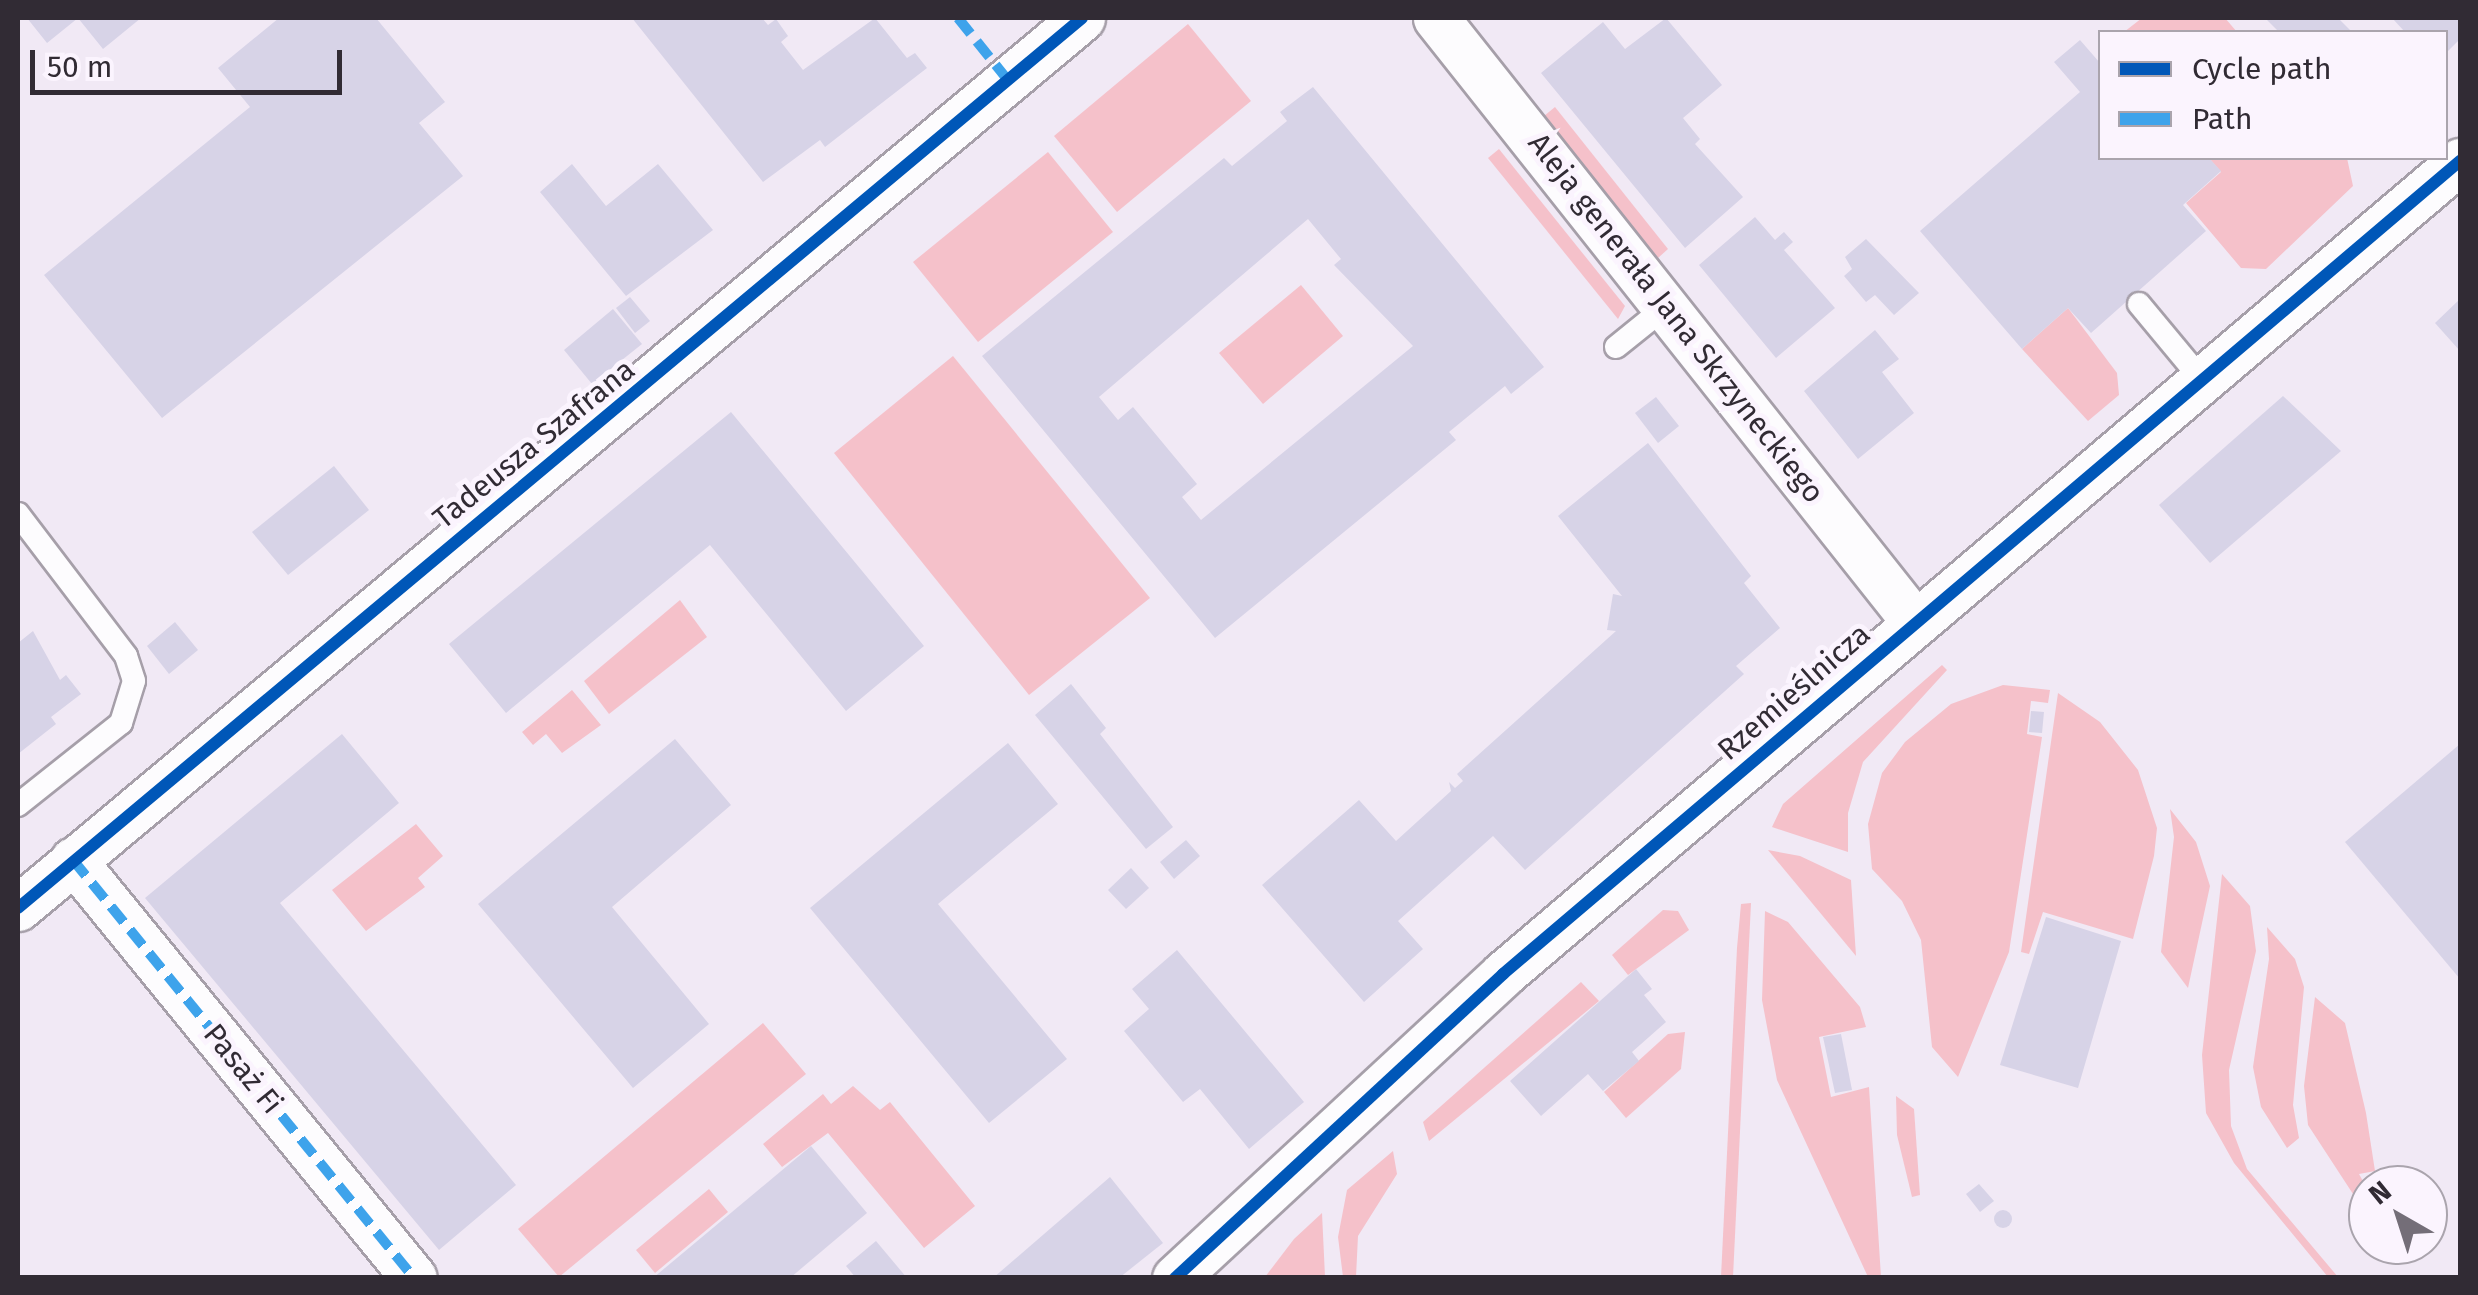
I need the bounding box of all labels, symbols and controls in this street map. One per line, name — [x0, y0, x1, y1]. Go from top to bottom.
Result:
scale bar — [35, 30, 348, 92]
legend — [2098, 30, 2448, 160]
text: 50 m — [47, 49, 112, 85]
text: Cycle path — [2192, 51, 2331, 87]
text: Path — [2192, 101, 2253, 137]
street label: Aleja generała Jana Skrzyneckiego — [1520, 126, 1832, 510]
street label: Tadeusza Szafrana — [426, 352, 642, 536]
street label: Rzemieślnicza — [1710, 616, 1878, 768]
street label: Pasaż Fi — [196, 1017, 290, 1121]
north arrow — [2348, 1165, 2448, 1265]
text: N — [2362, 1174, 2398, 1212]

